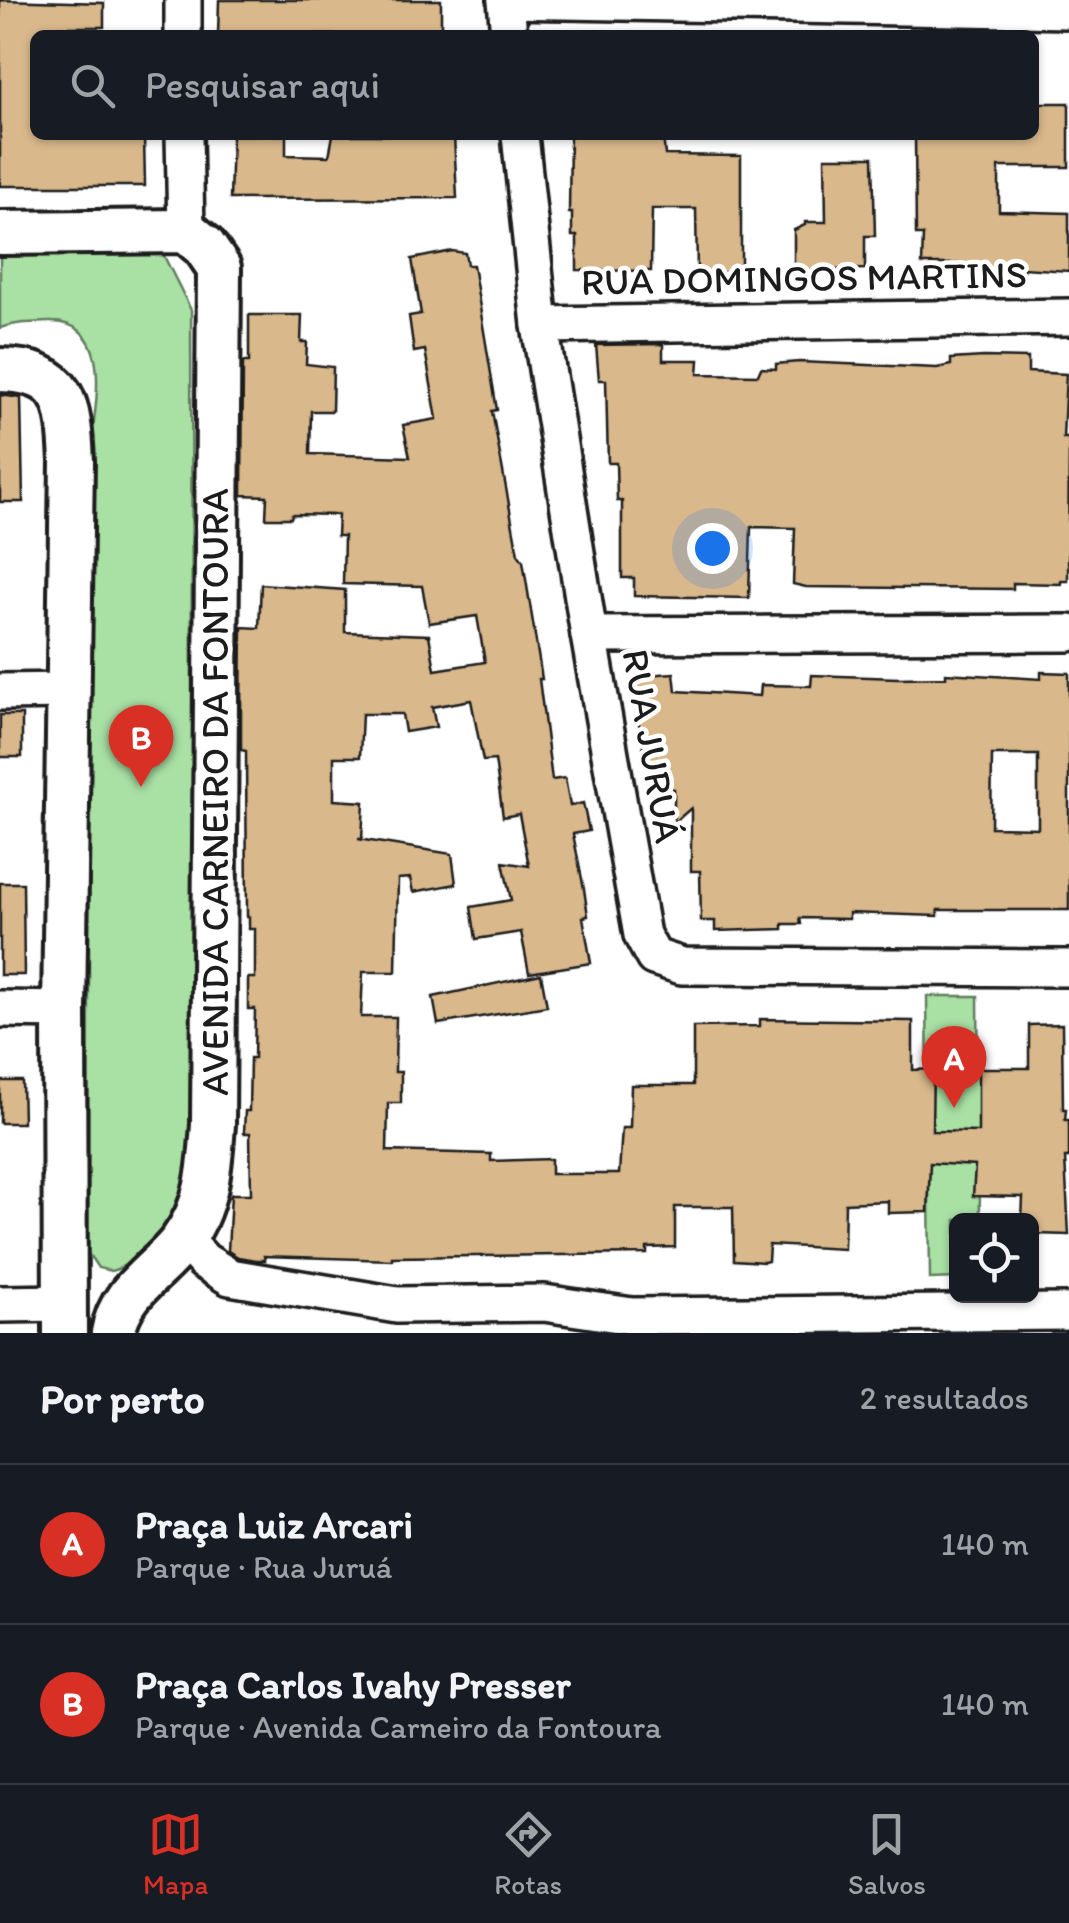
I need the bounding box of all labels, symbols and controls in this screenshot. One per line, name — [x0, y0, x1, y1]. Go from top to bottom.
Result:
search box — [30, 30, 1039, 140]
icon: search — [65, 58, 120, 113]
text: Pesquisar aqui — [145, 62, 380, 108]
street label: RUA DOMINGOS MARTINS — [581, 251, 1027, 305]
street label: AVENIDA CARNEIRO DA FONTOURA — [192, 488, 238, 1096]
your location — [687, 523, 738, 574]
street label: RUA JURUÁ — [612, 645, 692, 847]
pin: B — [108, 704, 174, 787]
pin: A — [922, 1026, 986, 1108]
map controls — [949, 1213, 1039, 1303]
button: locate — [949, 1213, 1039, 1303]
text: Por perto — [40, 1373, 205, 1424]
text: 2 resultados — [860, 1379, 1029, 1417]
text: Praça Luiz Arcari — [135, 1502, 413, 1548]
text: A — [62, 1525, 83, 1563]
text: 140 m — [941, 1525, 1029, 1563]
text: Parque · Rua Juruá — [135, 1548, 393, 1586]
text: Praça Carlos Ivahy Presser — [135, 1662, 570, 1708]
text: B — [62, 1685, 83, 1723]
text: 140 m — [941, 1685, 1029, 1723]
text: Parque · Avenida Carneiro da Fontoura — [135, 1708, 662, 1746]
tab: Mapa — [143, 1807, 208, 1901]
tab: Rotas — [494, 1807, 562, 1901]
tab: Salvos — [848, 1807, 926, 1901]

